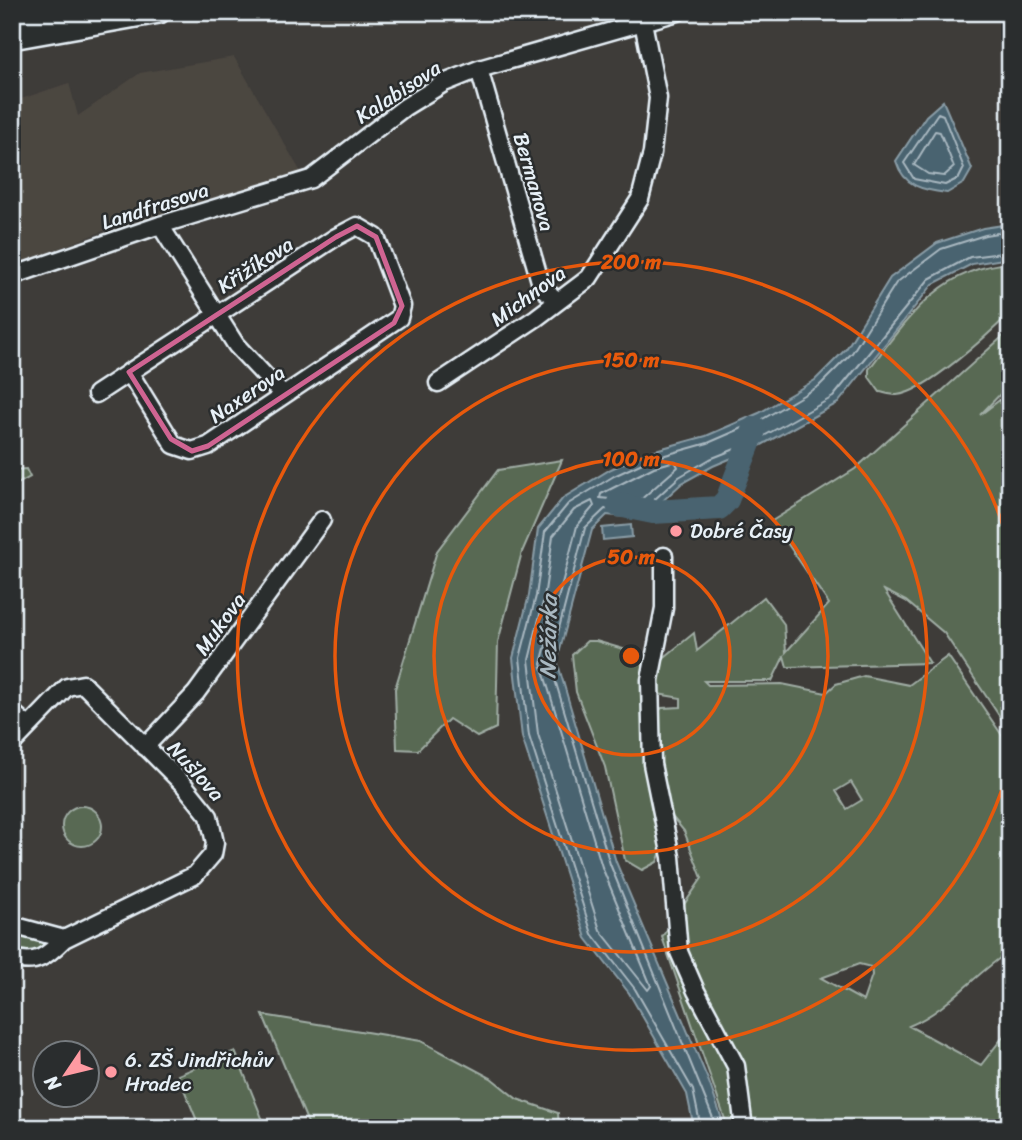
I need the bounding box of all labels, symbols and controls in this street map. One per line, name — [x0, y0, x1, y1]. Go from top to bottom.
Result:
street label: Kalabisova — [347, 50, 449, 134]
street label: Bermanova — [502, 128, 566, 236]
street label: Landfrasova — [96, 171, 214, 241]
street label: Křižíkova — [209, 226, 301, 304]
text: 200 m — [600, 243, 662, 281]
street label: Michnova — [482, 255, 575, 337]
text: 150 m — [603, 341, 660, 379]
street label: Naxerova — [201, 354, 294, 434]
text: 100 m — [602, 440, 660, 478]
place label: Dobré Časy — [690, 512, 793, 550]
marker: Dobré Časy — [668, 523, 684, 539]
text: 50 m — [607, 538, 656, 576]
street label: Mukova — [184, 584, 256, 664]
water label: Nežárka — [527, 591, 570, 679]
centre of rings — [619, 644, 643, 668]
street label: Nušlova — [158, 731, 235, 811]
north arrow — [32, 1038, 102, 1108]
place label: 6. ZŠ Jindřichův Hradec — [125, 1041, 275, 1103]
marker: 6. ZŠ Jindřichův Hradec — [103, 1064, 119, 1080]
text: N — [35, 1068, 70, 1099]

